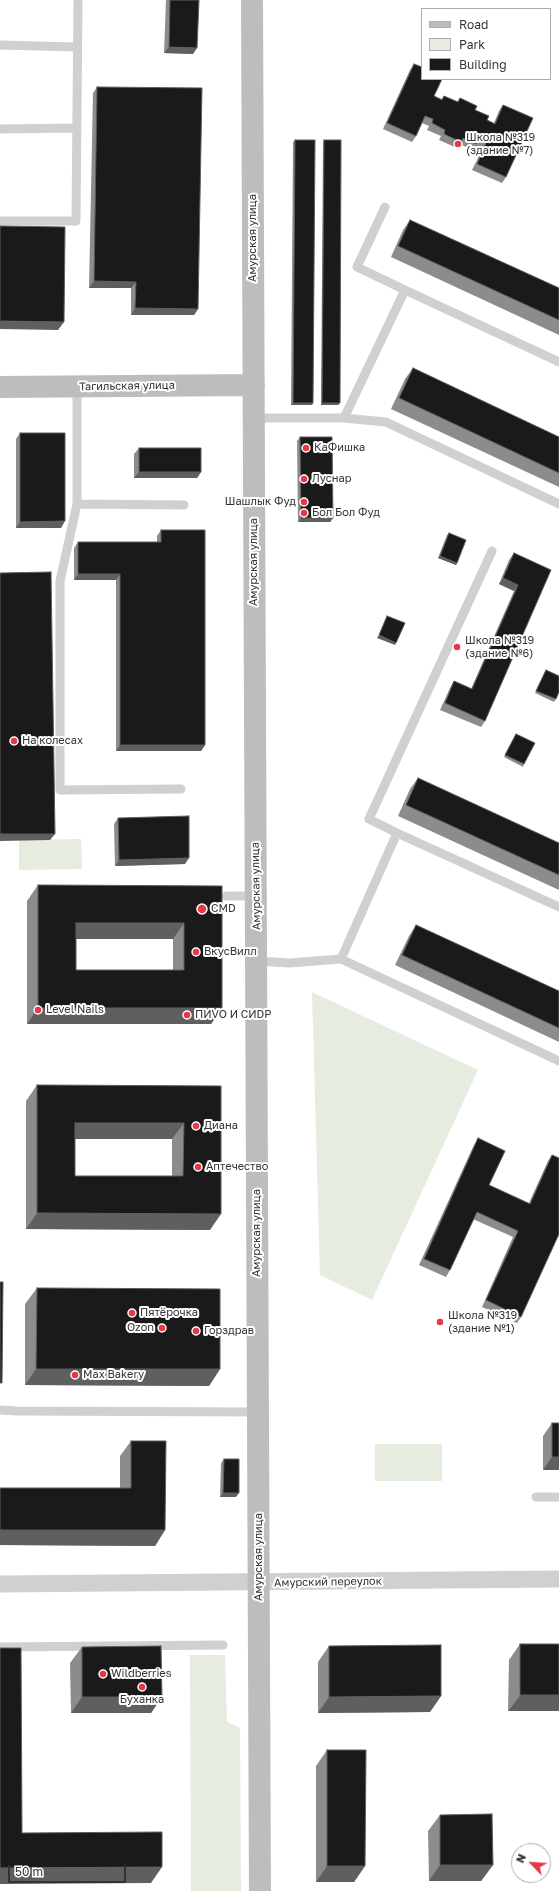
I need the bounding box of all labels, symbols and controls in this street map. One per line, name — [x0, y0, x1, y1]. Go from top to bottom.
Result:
legend — [421, 8, 551, 80]
text: Road — [459, 17, 488, 32]
text: Park — [459, 37, 485, 52]
text: Building — [459, 57, 507, 72]
place label: Школа №319 (здание №7) — [466, 131, 535, 157]
marker: Школа №319 (здание №7) — [453, 139, 463, 149]
street label: Амурская улица — [246, 194, 260, 282]
street label: Тагильская улица — [79, 379, 175, 393]
place label: КаФишка — [314, 441, 365, 455]
marker: КаФишка — [301, 443, 311, 453]
place label: Луснар — [312, 472, 351, 486]
marker: Луснар — [299, 474, 309, 484]
place label: Шашлык Фуд — [225, 495, 296, 509]
marker: Шашлык Фуд — [299, 497, 309, 507]
place label: Бол Бол Фуд — [312, 506, 380, 520]
marker: Бол Бол Фуд — [299, 508, 309, 518]
street label: Амурская улица — [247, 518, 261, 606]
place label: Школа №319 (здание №6) — [465, 634, 534, 660]
marker: Школа №319 (здание №6) — [452, 642, 462, 652]
place label: На колесах — [22, 734, 83, 748]
marker: На колесах — [9, 736, 19, 746]
street label: Амурская улица — [249, 842, 263, 930]
place label: CMD — [211, 902, 236, 916]
marker: CMD — [196, 903, 208, 915]
place label: ВкусВилл — [204, 945, 257, 959]
marker: ВкусВилл — [191, 947, 201, 957]
place label: Level Nails — [46, 1003, 104, 1017]
marker: Level Nails — [33, 1005, 43, 1015]
place label: ПИVO И СИDР — [195, 1008, 272, 1022]
marker: ПИVO И СИDР — [182, 1010, 192, 1020]
place label: Диана — [204, 1119, 238, 1133]
marker: Диана — [191, 1121, 201, 1131]
place label: Аптечество — [206, 1160, 268, 1174]
marker: Аптечество — [193, 1162, 203, 1172]
street label: Амурская улица — [250, 1189, 264, 1277]
place label: Пятёрочка — [140, 1306, 198, 1320]
marker: Пятёрочка — [127, 1308, 137, 1318]
place label: Школа №319 (здание №1) — [448, 1309, 517, 1335]
marker: Школа №319 (здание №1) — [435, 1317, 445, 1327]
place label: Ozon — [127, 1321, 154, 1335]
marker: Ozon — [157, 1323, 167, 1333]
place label: Горздрав — [204, 1324, 254, 1338]
marker: Горздрав — [191, 1326, 201, 1336]
place label: Max Bakery — [83, 1368, 144, 1382]
marker: Max Bakery — [70, 1370, 80, 1380]
street label: Амурская улица — [252, 1513, 266, 1601]
street label: Амурский переулок — [274, 1574, 382, 1590]
place label: Wildberries — [111, 1667, 172, 1681]
marker: Wildberries — [98, 1669, 108, 1679]
marker: Буханка — [137, 1682, 147, 1692]
place label: Буханка — [120, 1693, 164, 1707]
north arrow — [511, 1843, 551, 1883]
text: N — [513, 1852, 528, 1865]
scale bar — [10, 1857, 128, 1883]
text: 50 m — [15, 1864, 43, 1879]

